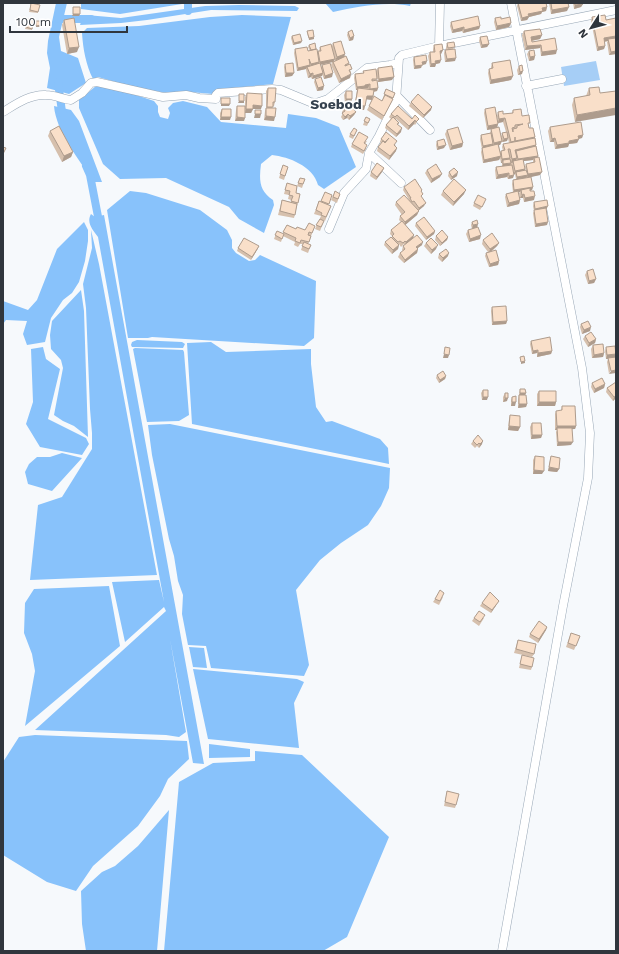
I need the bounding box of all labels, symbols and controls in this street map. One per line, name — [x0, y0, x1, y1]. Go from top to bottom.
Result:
scale bar — [10, 8, 127, 34]
north arrow — [571, 8, 611, 48]
text: 100 m — [16, 15, 51, 29]
text: N — [576, 26, 591, 41]
district label: Soebod — [310, 96, 362, 112]

